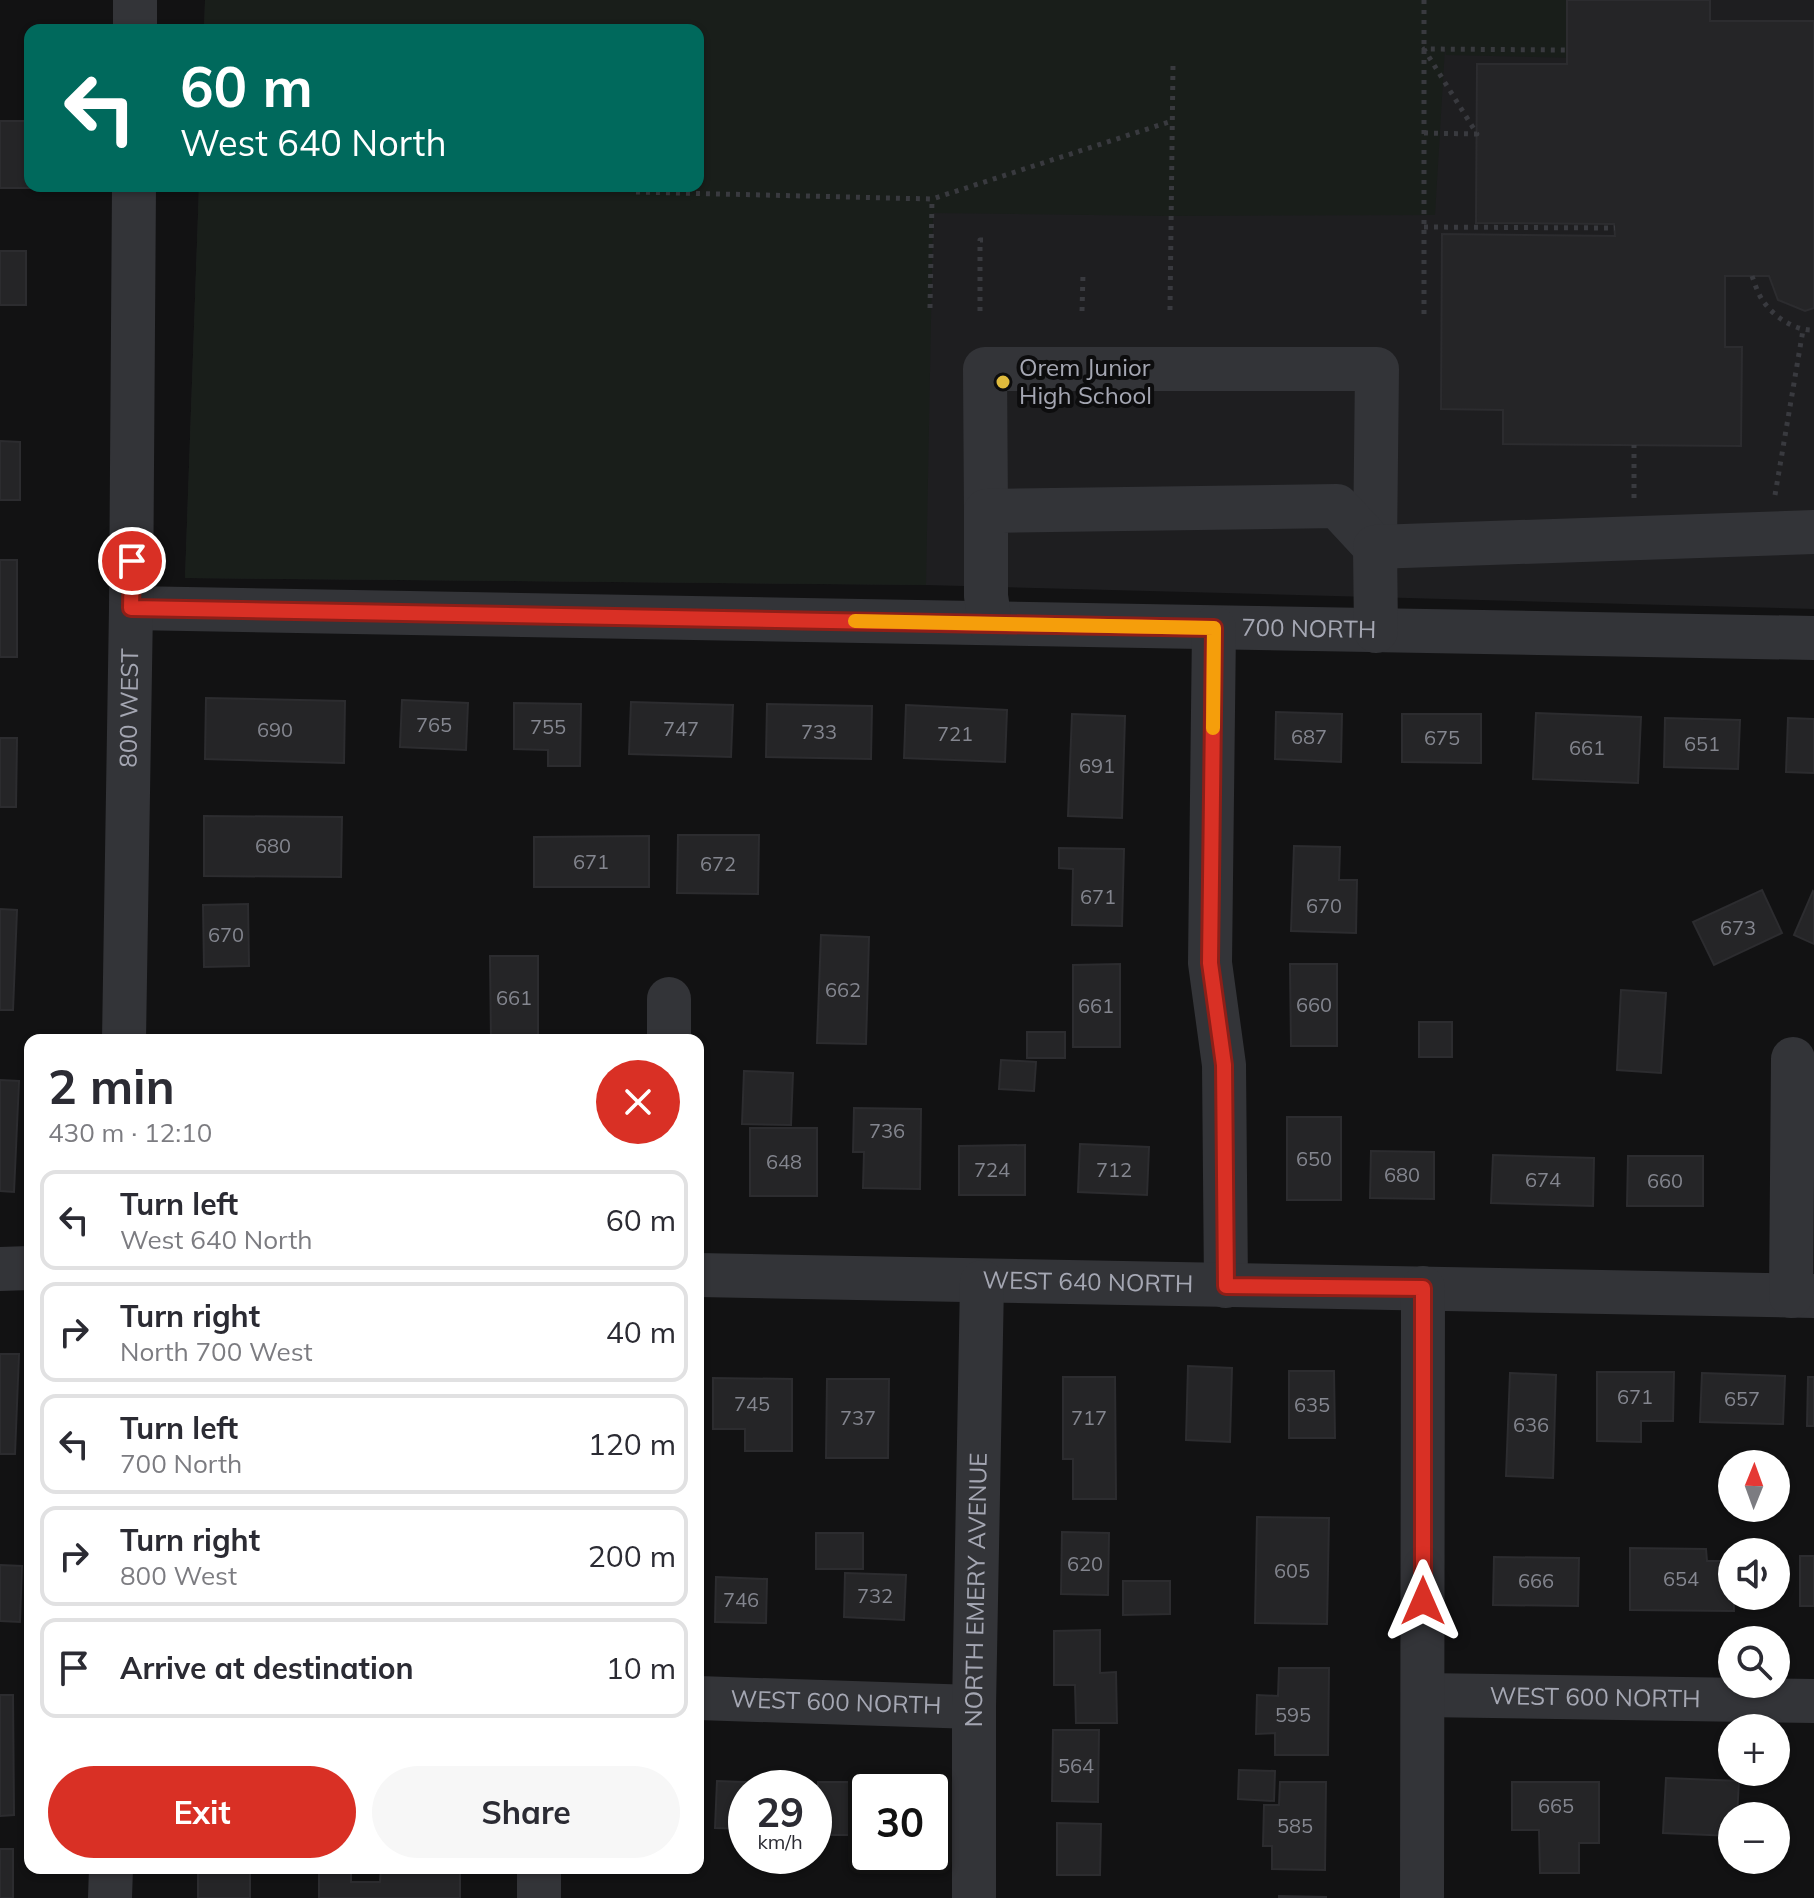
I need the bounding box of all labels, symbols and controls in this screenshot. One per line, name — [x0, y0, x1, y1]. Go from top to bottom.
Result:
text: 60 m — [180, 51, 313, 121]
icon: left — [48, 56, 152, 160]
text: West 640 North — [180, 120, 447, 165]
place label: Orem Junior High School — [1019, 352, 1152, 410]
marker: Orem Junior High School — [994, 373, 1012, 391]
pin — [98, 527, 166, 595]
icon: arrive — [110, 539, 154, 583]
street label: 700 NORTH — [1241, 612, 1377, 644]
street label: 800 WEST — [112, 648, 144, 768]
house number: 765 — [416, 712, 452, 737]
house number: 755 — [530, 714, 566, 739]
house number: 747 — [663, 716, 699, 741]
house number: 690 — [257, 717, 293, 742]
house number: 733 — [801, 719, 837, 744]
house number: 721 — [937, 721, 973, 746]
house number: 687 — [1291, 724, 1327, 749]
house number: 675 — [1424, 725, 1460, 750]
house number: 651 — [1684, 731, 1720, 756]
house number: 661 — [1569, 735, 1605, 760]
house number: 691 — [1079, 753, 1115, 778]
house number: 680 — [255, 833, 291, 858]
house number: 671 — [573, 849, 609, 874]
house number: 672 — [700, 851, 736, 876]
house number: 671 — [1080, 884, 1116, 909]
house number: 670 — [1306, 893, 1342, 918]
house number: 673 — [1720, 915, 1756, 940]
house number: 670 — [208, 922, 244, 947]
house number: 662 — [825, 977, 861, 1002]
house number: 661 — [496, 985, 532, 1010]
house number: 660 — [1296, 992, 1332, 1017]
house number: 661 — [1078, 993, 1114, 1018]
text: 2 min — [48, 1056, 175, 1116]
button: close — [596, 1060, 680, 1144]
text: 430 m · 12:10 — [48, 1116, 212, 1149]
house number: 736 — [869, 1118, 905, 1143]
house number: 650 — [1296, 1146, 1332, 1171]
house number: 648 — [766, 1149, 802, 1174]
house number: 724 — [974, 1157, 1010, 1182]
house number: 712 — [1096, 1157, 1132, 1182]
house number: 680 — [1384, 1162, 1420, 1187]
house number: 674 — [1525, 1167, 1561, 1192]
house number: 660 — [1647, 1168, 1683, 1193]
text: Turn left — [120, 1185, 238, 1223]
icon: left — [52, 1198, 96, 1242]
text: 60 m — [606, 1201, 676, 1239]
text: West 640 North — [120, 1223, 313, 1256]
street label: WEST 640 NORTH — [982, 1264, 1194, 1298]
text: Turn right — [120, 1297, 260, 1335]
icon: right — [52, 1310, 96, 1354]
text: 40 m — [606, 1313, 676, 1351]
text: North 700 West — [120, 1335, 313, 1368]
house number: 671 — [1617, 1384, 1653, 1409]
house number: 657 — [1724, 1386, 1760, 1411]
house number: 745 — [734, 1391, 770, 1416]
house number: 635 — [1294, 1392, 1330, 1417]
house number: 737 — [840, 1405, 876, 1430]
house number: 717 — [1071, 1405, 1107, 1430]
text: Turn left — [120, 1409, 238, 1447]
house number: 636 — [1513, 1412, 1549, 1437]
icon: left — [52, 1422, 96, 1466]
text: 120 m — [588, 1425, 676, 1463]
text: 700 North — [120, 1447, 242, 1480]
north arrow — [1718, 1450, 1790, 1522]
map controls — [1718, 1450, 1790, 1874]
street label: NORTH EMERY AVENUE — [958, 1452, 993, 1727]
text: Turn right — [120, 1521, 260, 1559]
icon: right — [52, 1534, 96, 1578]
text: 200 m — [588, 1537, 676, 1575]
button: sound — [1718, 1538, 1790, 1610]
house number: 620 — [1067, 1551, 1103, 1576]
house number: 605 — [1274, 1558, 1310, 1583]
text: 800 West — [120, 1559, 237, 1592]
position arrow — [1381, 1559, 1465, 1643]
house number: 654 — [1663, 1566, 1699, 1591]
house number: 666 — [1518, 1568, 1554, 1593]
house number: 732 — [857, 1583, 893, 1608]
house number: 746 — [723, 1587, 759, 1612]
button: search — [1718, 1626, 1790, 1698]
icon: arrive — [52, 1646, 96, 1690]
text: Arrive at destination — [120, 1649, 414, 1687]
text: 10 m — [606, 1649, 676, 1687]
street label: WEST 600 NORTH — [1489, 1680, 1701, 1713]
street label: WEST 600 NORTH — [730, 1683, 942, 1720]
house number: 595 — [1275, 1702, 1311, 1727]
button: + — [1718, 1714, 1790, 1786]
house number: 564 — [1058, 1753, 1094, 1778]
button: Exit — [48, 1766, 356, 1858]
button: Share — [372, 1766, 680, 1858]
speed limit sign: 30 — [848, 1770, 952, 1874]
text: 29 — [756, 1787, 804, 1837]
house number: 665 — [1538, 1793, 1574, 1818]
button: − — [1718, 1802, 1790, 1874]
house number: 585 — [1277, 1813, 1313, 1838]
text: km/h — [757, 1829, 803, 1854]

